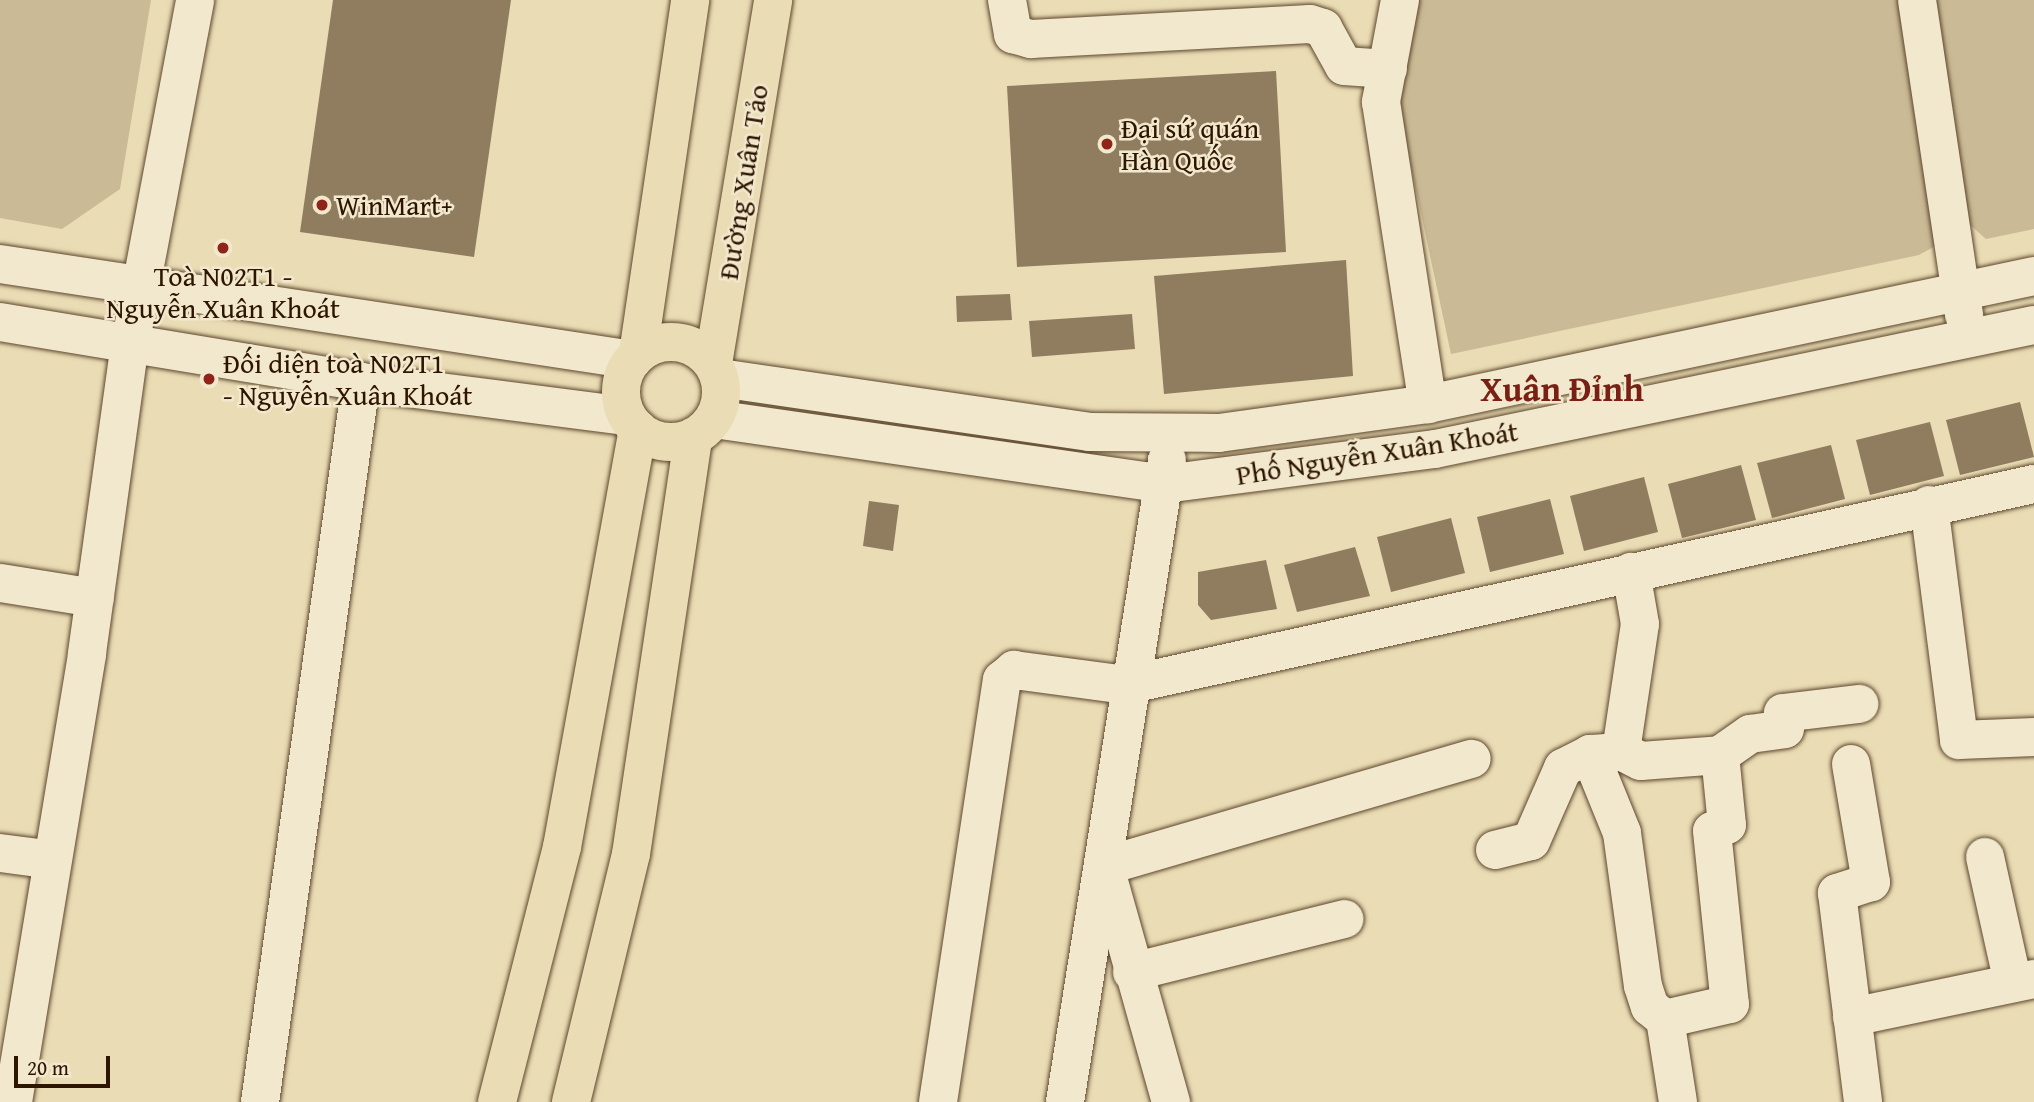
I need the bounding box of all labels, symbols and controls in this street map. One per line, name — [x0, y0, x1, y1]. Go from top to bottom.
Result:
street label: Đường Xuân Tảo — [711, 82, 775, 282]
place label: Đại sứ quán Hàn Quốc — [1121, 111, 1259, 177]
marker: Đại sứ quán Hàn Quốc — [1099, 136, 1115, 152]
place label: WinMart+ — [336, 188, 453, 222]
marker: WinMart+ — [314, 197, 330, 213]
marker: Toà N02T1 - Nguyễn Xuân Khoát — [215, 240, 231, 256]
place label: Toà N02T1 - Nguyễn Xuân Khoát — [106, 259, 340, 325]
place label: Đối diện toà N02T1 - Nguyễn Xuân Khoát — [223, 346, 472, 412]
district label: Xuân Đỉnh — [1480, 368, 1644, 410]
marker: Đối diện toà N02T1 - Nguyễn Xuân Khoát — [201, 371, 217, 387]
street label: Phố Nguyễn Xuân Khoát — [1234, 414, 1520, 492]
scale bar — [18, 1042, 114, 1086]
text: 20 m — [27, 1052, 69, 1083]

